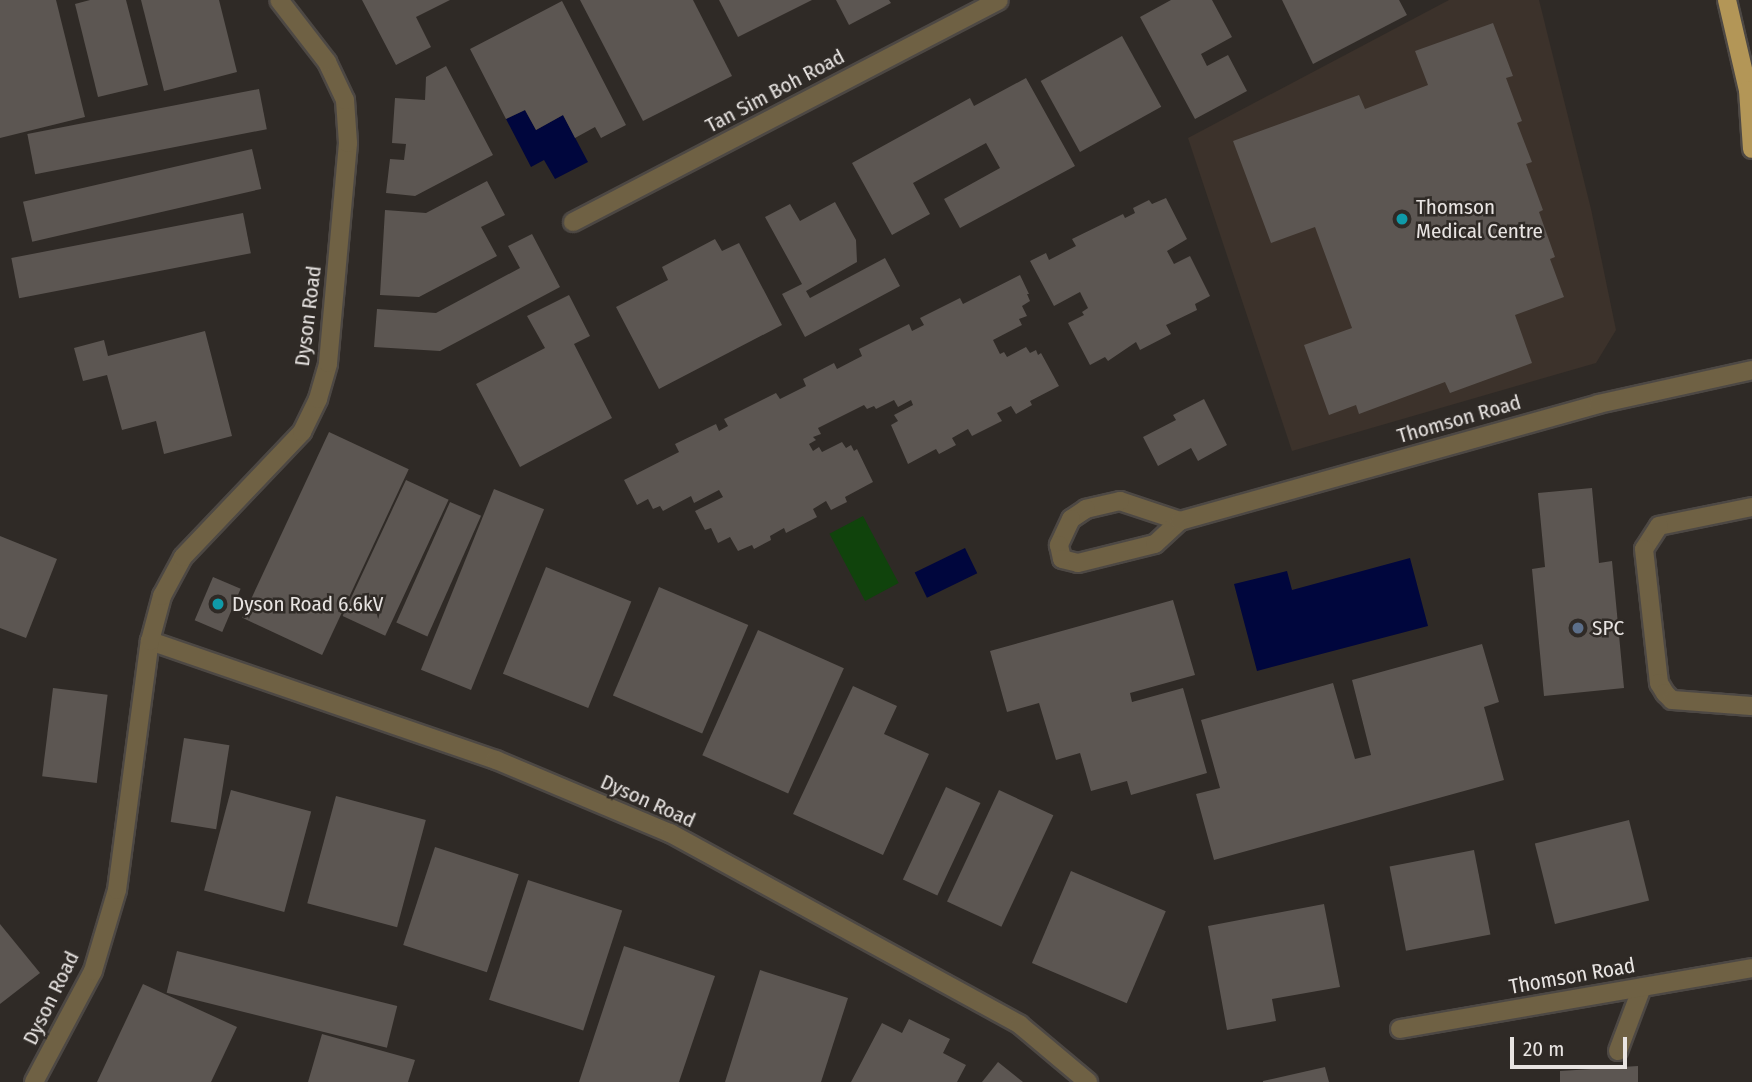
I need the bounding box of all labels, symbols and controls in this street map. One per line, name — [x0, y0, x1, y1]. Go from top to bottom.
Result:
street label: Tan Sim Boh Road — [701, 44, 849, 138]
place label: Thomson Medical Centre — [1416, 194, 1543, 244]
marker: Thomson Medical Centre — [1394, 211, 1410, 227]
street label: Dyson Road — [289, 264, 327, 368]
street label: Thomson Road — [1394, 389, 1524, 449]
place label: Dyson Road 6.6kV — [232, 591, 383, 617]
marker: Dyson Road 6.6kV — [210, 596, 226, 612]
place label: SPC — [1592, 615, 1624, 641]
marker: SPC — [1570, 620, 1586, 636]
street label: Dyson Road — [597, 769, 699, 833]
street label: Dyson Road — [18, 947, 84, 1049]
street label: Thomson Road — [1507, 953, 1637, 999]
scale bar — [1514, 1023, 1631, 1066]
text: 20 m — [1523, 1036, 1564, 1062]

